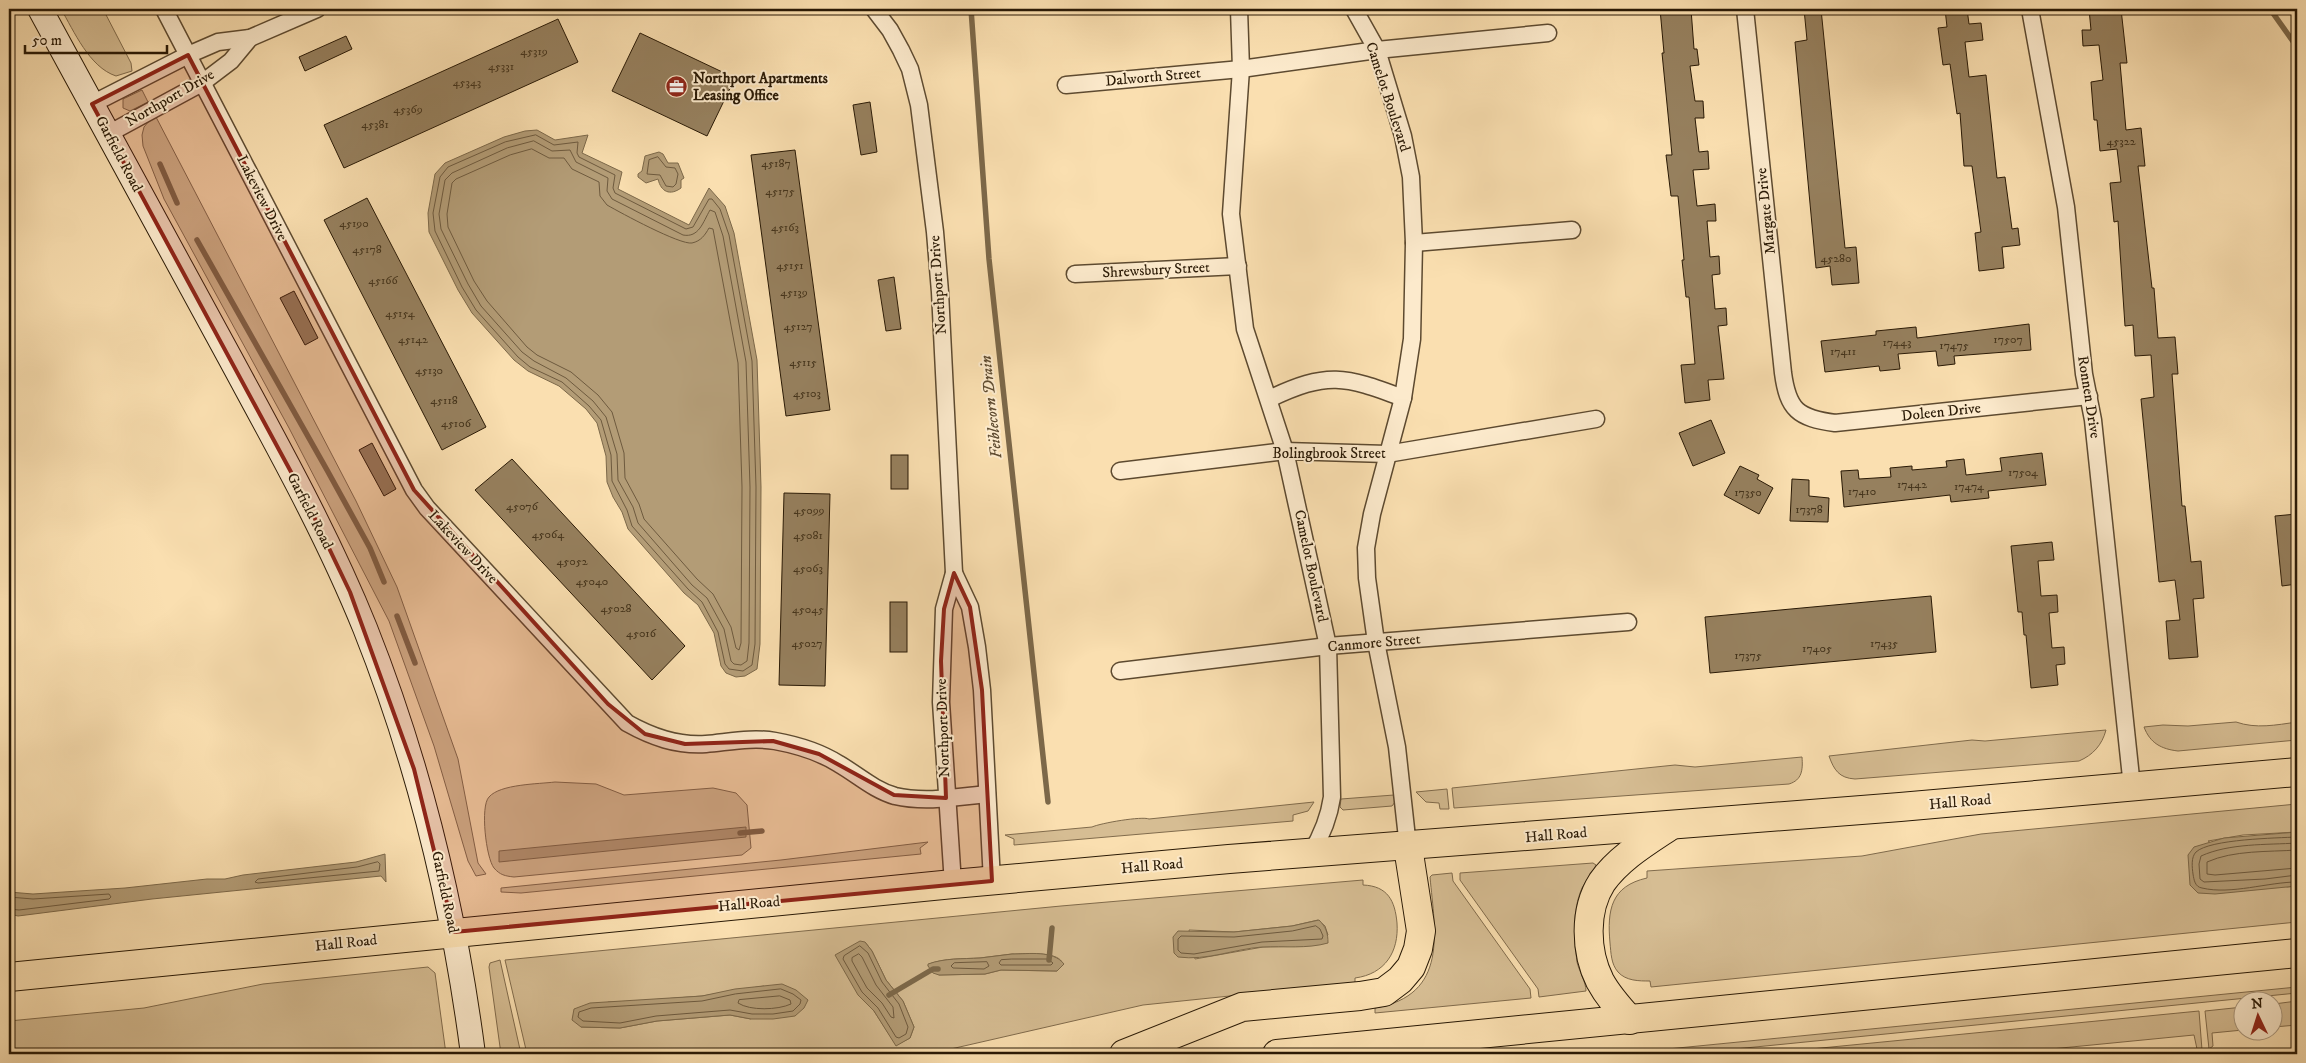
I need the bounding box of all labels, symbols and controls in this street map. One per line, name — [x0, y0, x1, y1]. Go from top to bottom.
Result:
scale bar — [25, 22, 168, 54]
text: 50 m — [32, 31, 62, 50]
street label: Camelot Boulevard — [1361, 40, 1415, 155]
house number: 45319 — [520, 44, 548, 59]
house number: 45331 — [488, 59, 514, 74]
street label: Dalworth Street — [1105, 63, 1202, 91]
street label: Northport Drive — [122, 65, 218, 131]
place label: Northport Apartments Leasing Office — [693, 69, 828, 105]
house number: 45343 — [453, 75, 481, 90]
office icon: Northport Apartments Leasing Office — [665, 75, 689, 99]
house number: 45369 — [393, 102, 423, 117]
street label: Garfield Road — [91, 113, 147, 196]
house number: 45381 — [361, 117, 389, 132]
house number: 45322 — [2106, 134, 2136, 149]
street label: Lakeview Drive — [232, 152, 292, 244]
house number: 45187 — [761, 156, 791, 171]
street label: Margate Drive — [1752, 167, 1780, 255]
house number: 45175 — [765, 184, 795, 199]
house number: 45190 — [339, 216, 369, 231]
house number: 45163 — [771, 220, 799, 235]
street label: Northport Drive — [925, 235, 951, 335]
house number: 45178 — [352, 242, 382, 257]
house number: 45280 — [1820, 251, 1852, 266]
house number: 45151 — [776, 258, 804, 273]
street label: Shrewsbury Street — [1102, 258, 1210, 282]
house number: 45166 — [368, 273, 399, 288]
house number: 45139 — [780, 285, 808, 300]
house number: 45154 — [385, 306, 416, 321]
house number: 45127 — [783, 319, 813, 334]
house number: 45142 — [398, 332, 428, 347]
house number: 17507 — [1993, 332, 2023, 347]
house number: 17443 — [1883, 335, 1911, 350]
house number: 17475 — [1939, 338, 1969, 353]
house number: 17411 — [1830, 344, 1856, 359]
street label: Ronnen Drive — [2073, 354, 2105, 440]
house number: 45115 — [789, 355, 817, 370]
water label: Feiblecorn Drain — [976, 355, 1006, 459]
house number: 45130 — [415, 363, 443, 378]
house number: 45103 — [793, 386, 821, 401]
house number: 45118 — [430, 393, 458, 408]
street label: Doleen Drive — [1900, 398, 1982, 426]
house number: 45106 — [441, 416, 472, 431]
street label: Bolingbrook Street — [1272, 444, 1386, 463]
house number: 17504 — [2008, 465, 2039, 480]
street label: Garfield Road — [283, 470, 338, 553]
house number: 17442 — [1897, 477, 1927, 492]
house number: 17474 — [1954, 479, 1985, 494]
house number: 17410 — [1848, 484, 1876, 499]
house number: 17350 — [1734, 485, 1762, 500]
house number: 45076 — [506, 499, 539, 514]
house number: 17378 — [1795, 502, 1823, 517]
house number: 45099 — [793, 503, 825, 518]
street label: Lakeview Drive — [424, 506, 502, 588]
street label: Camelot Boulevard — [1290, 508, 1332, 624]
house number: 45064 — [532, 527, 565, 542]
house number: 45081 — [793, 528, 823, 543]
house number: 45052 — [556, 554, 588, 569]
house number: 45063 — [793, 561, 823, 576]
house number: 45040 — [576, 574, 608, 589]
house number: 45028 — [600, 601, 632, 616]
house number: 45045 — [792, 602, 824, 617]
house number: 45016 — [626, 626, 657, 641]
street label: Canmore Street — [1327, 629, 1421, 657]
house number: 45027 — [791, 636, 823, 651]
house number: 17435 — [1870, 636, 1898, 651]
house number: 17405 — [1802, 641, 1832, 656]
house number: 17375 — [1734, 648, 1762, 663]
street label: Northport Drive — [932, 678, 954, 778]
street label: Hall Road — [1928, 790, 1992, 814]
street label: Hall Road — [1524, 823, 1588, 847]
street label: Garfield Road — [427, 849, 463, 935]
street label: Hall Road — [1120, 854, 1184, 878]
street label: Hall Road — [717, 892, 781, 916]
street label: Hall Road — [314, 930, 378, 956]
north arrow — [2234, 990, 2284, 1040]
text: N — [2251, 995, 2264, 1013]

